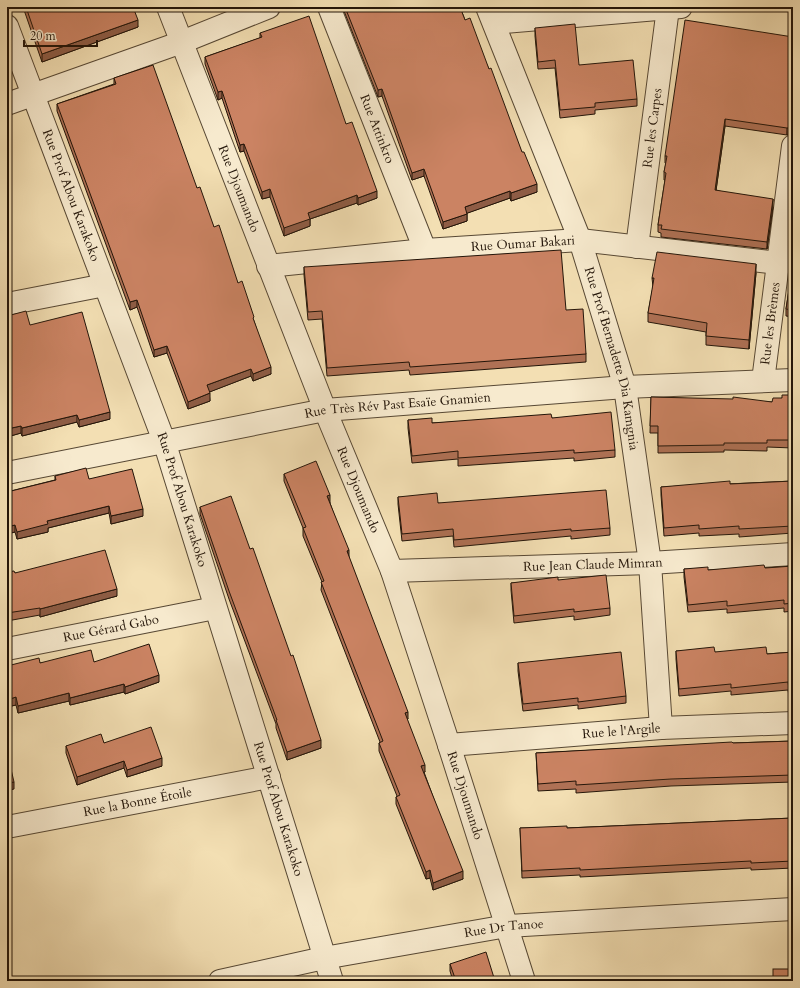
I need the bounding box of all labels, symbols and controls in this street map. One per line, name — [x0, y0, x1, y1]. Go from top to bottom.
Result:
scale bar — [24, 22, 97, 48]
text: 20 m — [30, 28, 57, 44]
street label: Rue les Carpes — [638, 87, 667, 169]
street label: Rue Attinkro — [355, 92, 399, 166]
street label: Rue Prof Abou Karakoko — [38, 127, 104, 264]
street label: Rue Djoumando — [214, 143, 264, 235]
street label: Rue Oumar Bakari — [470, 231, 576, 256]
street label: Rue Prof Bernadette Dia Kamgnia — [580, 265, 643, 452]
street label: Rue les Brèmes — [756, 281, 785, 366]
street label: Rue Très Rév Past Esaïe Gnamien — [303, 388, 492, 423]
street label: Rue Prof Abou Karakoko — [152, 430, 212, 569]
street label: Rue Djoumando — [332, 444, 384, 536]
street label: Rue Jean Claude Mimran — [523, 553, 664, 576]
street label: Rue Gérard Gabo — [62, 610, 160, 647]
street label: Rue le l'Argile — [581, 719, 661, 743]
street label: Rue Prof Abou Karakoko — [249, 739, 308, 878]
street label: Rue Djoumando — [443, 749, 488, 842]
street label: Rue la Bonne Étoile — [82, 783, 194, 821]
street label: Rue Dr Tanoe — [463, 915, 544, 942]

